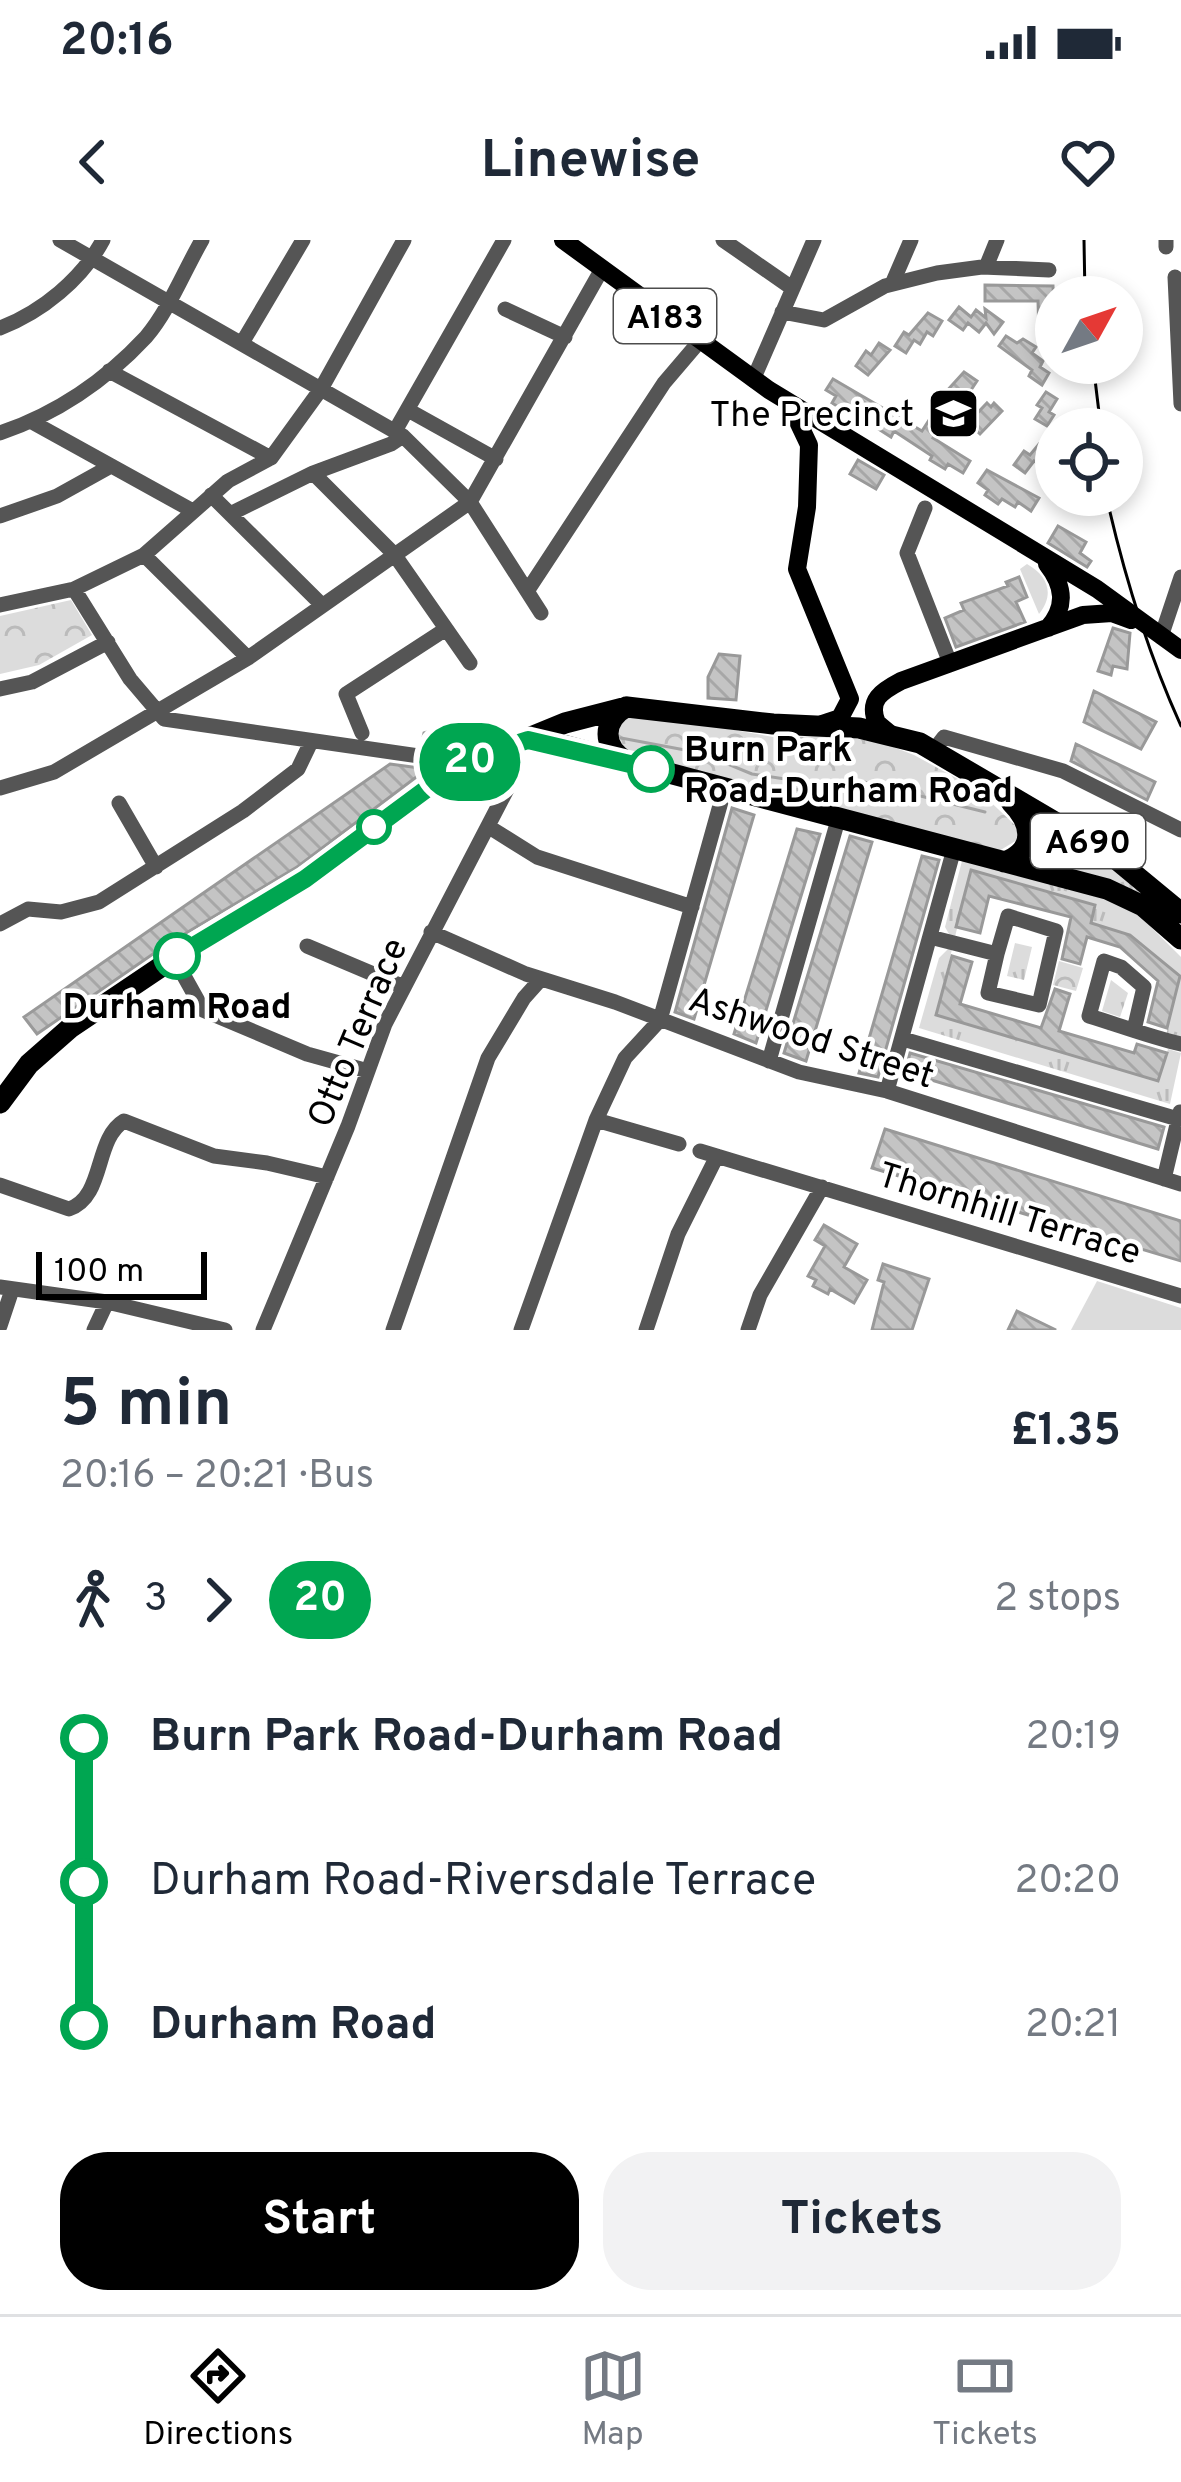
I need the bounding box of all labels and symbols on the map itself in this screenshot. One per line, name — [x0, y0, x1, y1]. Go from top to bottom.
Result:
north arrow — [1035, 276, 1143, 384]
road number: A183 — [614, 289, 716, 343]
school or university icon: The Precinct — [925, 385, 981, 441]
place label: The Precinct — [709, 394, 914, 440]
line badge: 20 — [416, 723, 524, 801]
place label: Burn Park Road-Durham Road — [684, 729, 1013, 816]
marker: Burn Park Road-Durham Road — [629, 747, 673, 791]
unlabelled marker — [358, 811, 390, 843]
road number: A690 — [1031, 814, 1145, 868]
street label: Otto Terrace — [299, 932, 420, 1135]
marker: Durham Road — [155, 934, 199, 978]
street label: Ashwood Street — [682, 978, 939, 1101]
place label: Durham Road — [62, 986, 292, 1032]
street label: Thornhill Terrace — [872, 1154, 1146, 1278]
scale bar — [36, 1246, 207, 1299]

